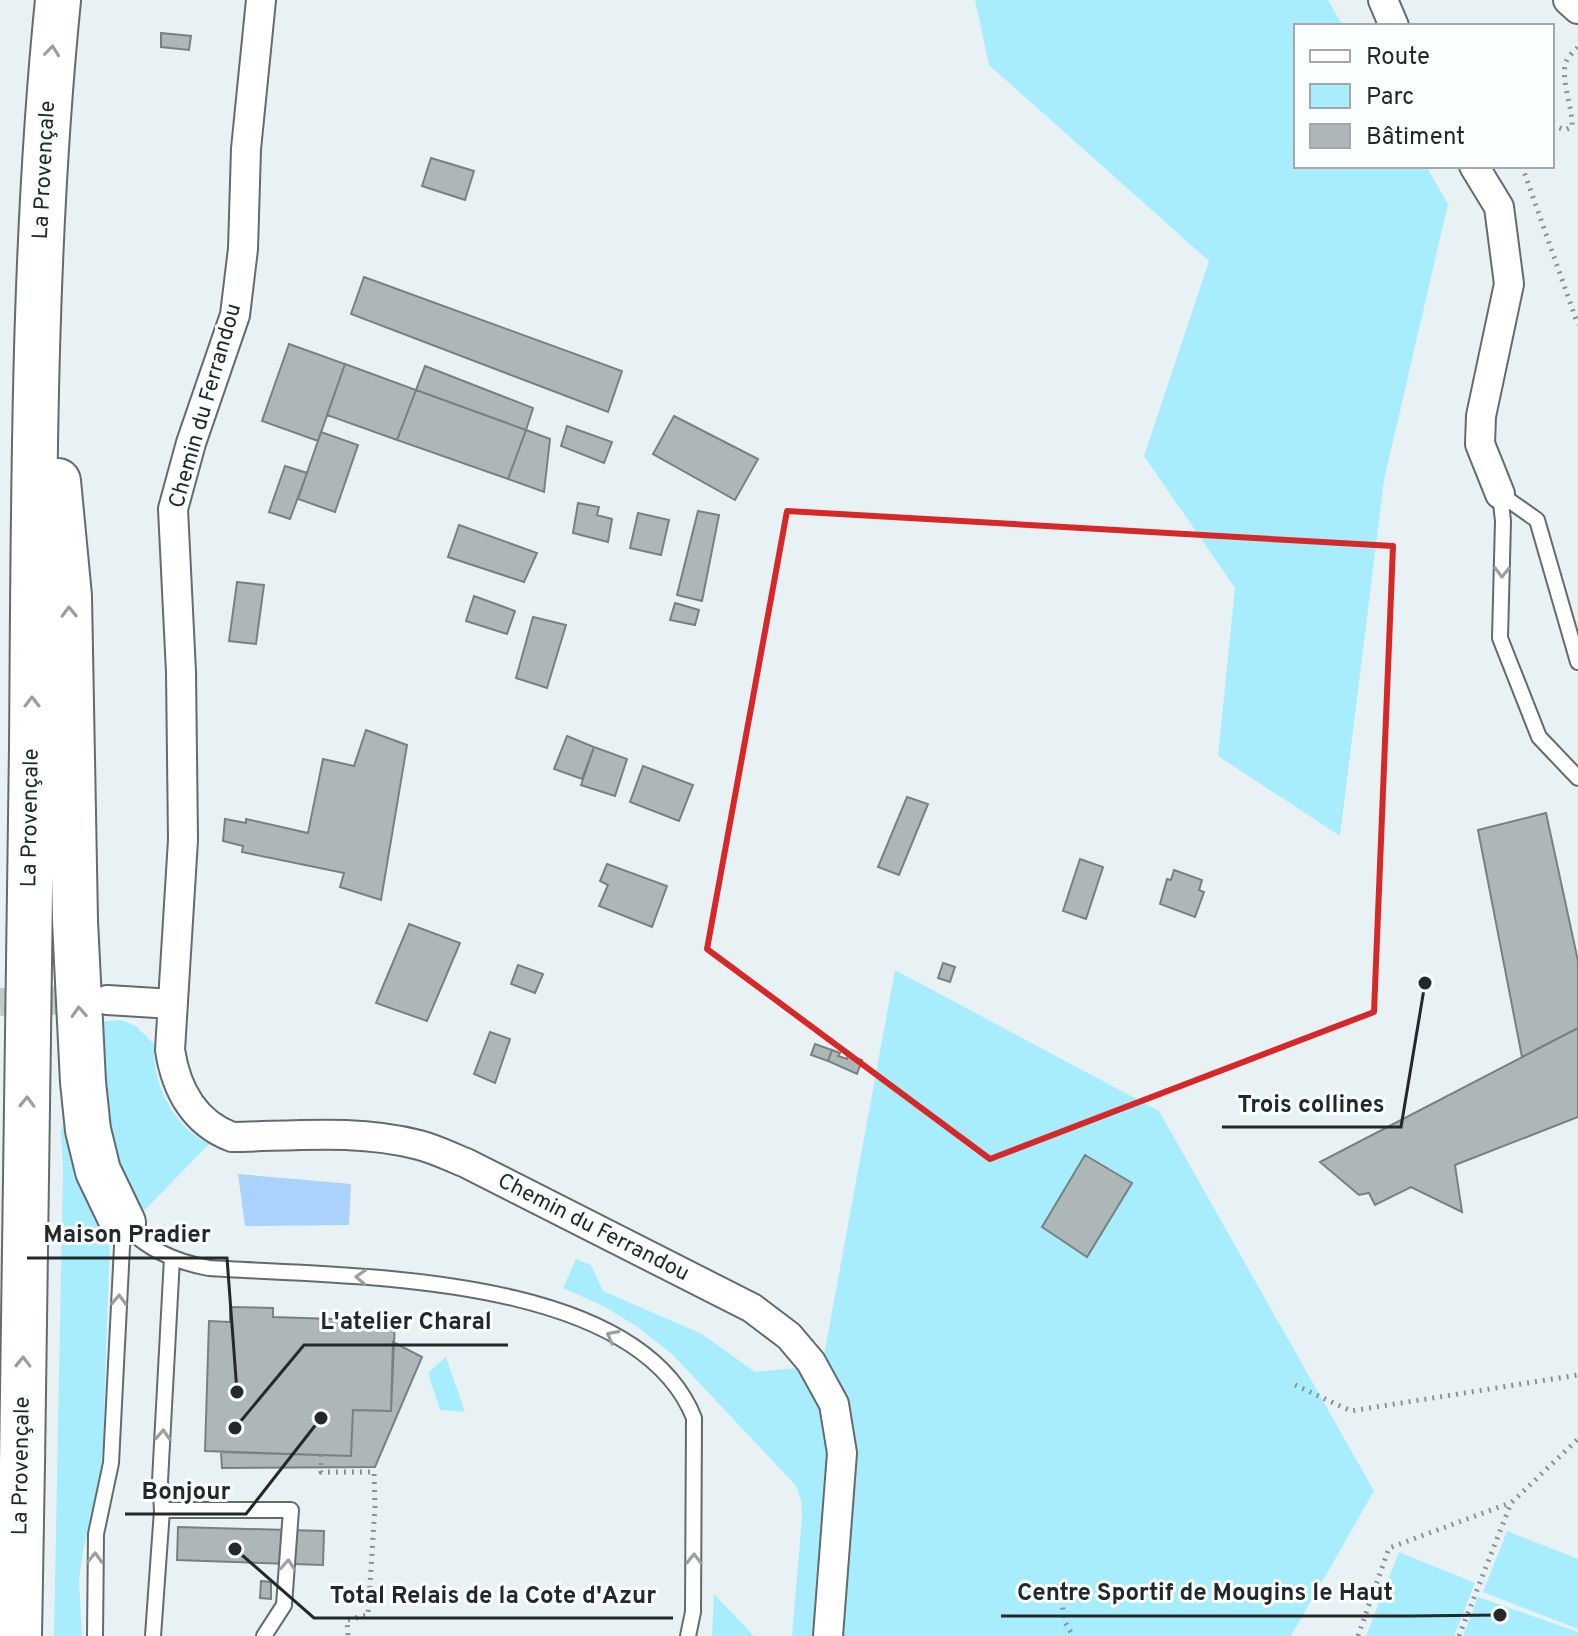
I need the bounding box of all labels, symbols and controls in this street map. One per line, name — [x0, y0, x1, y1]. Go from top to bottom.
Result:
legend — [1294, 24, 1554, 168]
text: Route — [1366, 43, 1430, 73]
one-way arrow — [44, 44, 61, 57]
text: Parc — [1366, 83, 1414, 113]
street label: La Provençale — [28, 100, 62, 240]
text: Bâtiment — [1366, 123, 1465, 153]
street label: Chemin du Ferrandou — [164, 301, 248, 511]
one-way arrow — [1493, 566, 1510, 579]
one-way arrow — [60, 605, 78, 618]
one-way arrow — [24, 695, 41, 708]
street label: La Provençale — [16, 748, 46, 888]
one-way arrow — [71, 1005, 88, 1018]
callout: Trois collines — [1222, 1079, 1401, 1127]
text: Trois collines — [1237, 1091, 1385, 1121]
one-way arrow — [18, 1095, 36, 1108]
street label: Chemin du Ferrandou — [493, 1168, 693, 1288]
callout: Maison Pradier — [27, 1210, 227, 1258]
text: Maison Pradier — [43, 1221, 211, 1251]
one-way arrow — [354, 1269, 367, 1286]
one-way arrow — [110, 1293, 127, 1306]
callout: L'atelier Charal — [304, 1297, 508, 1345]
text: L'atelier Charal — [320, 1308, 492, 1338]
one-way arrow — [606, 1330, 621, 1345]
one-way arrow — [15, 1355, 32, 1368]
street label: La Provençale — [7, 1396, 37, 1536]
one-way arrow — [154, 1428, 171, 1441]
callout: Bonjour — [125, 1466, 246, 1514]
text: Bonjour — [142, 1478, 230, 1508]
one-way arrow — [86, 1551, 104, 1564]
one-way arrow — [685, 1552, 703, 1565]
one-way arrow — [279, 1558, 296, 1571]
callout: Centre Sportif de Mougins le Haut — [1001, 1568, 1409, 1616]
callout: Total Relais de la Cote d'Azur — [314, 1570, 673, 1618]
text: Centre Sportif de Mougins le Haut — [1017, 1579, 1393, 1609]
text: Total Relais de la Cote d'Azur — [330, 1582, 656, 1612]

